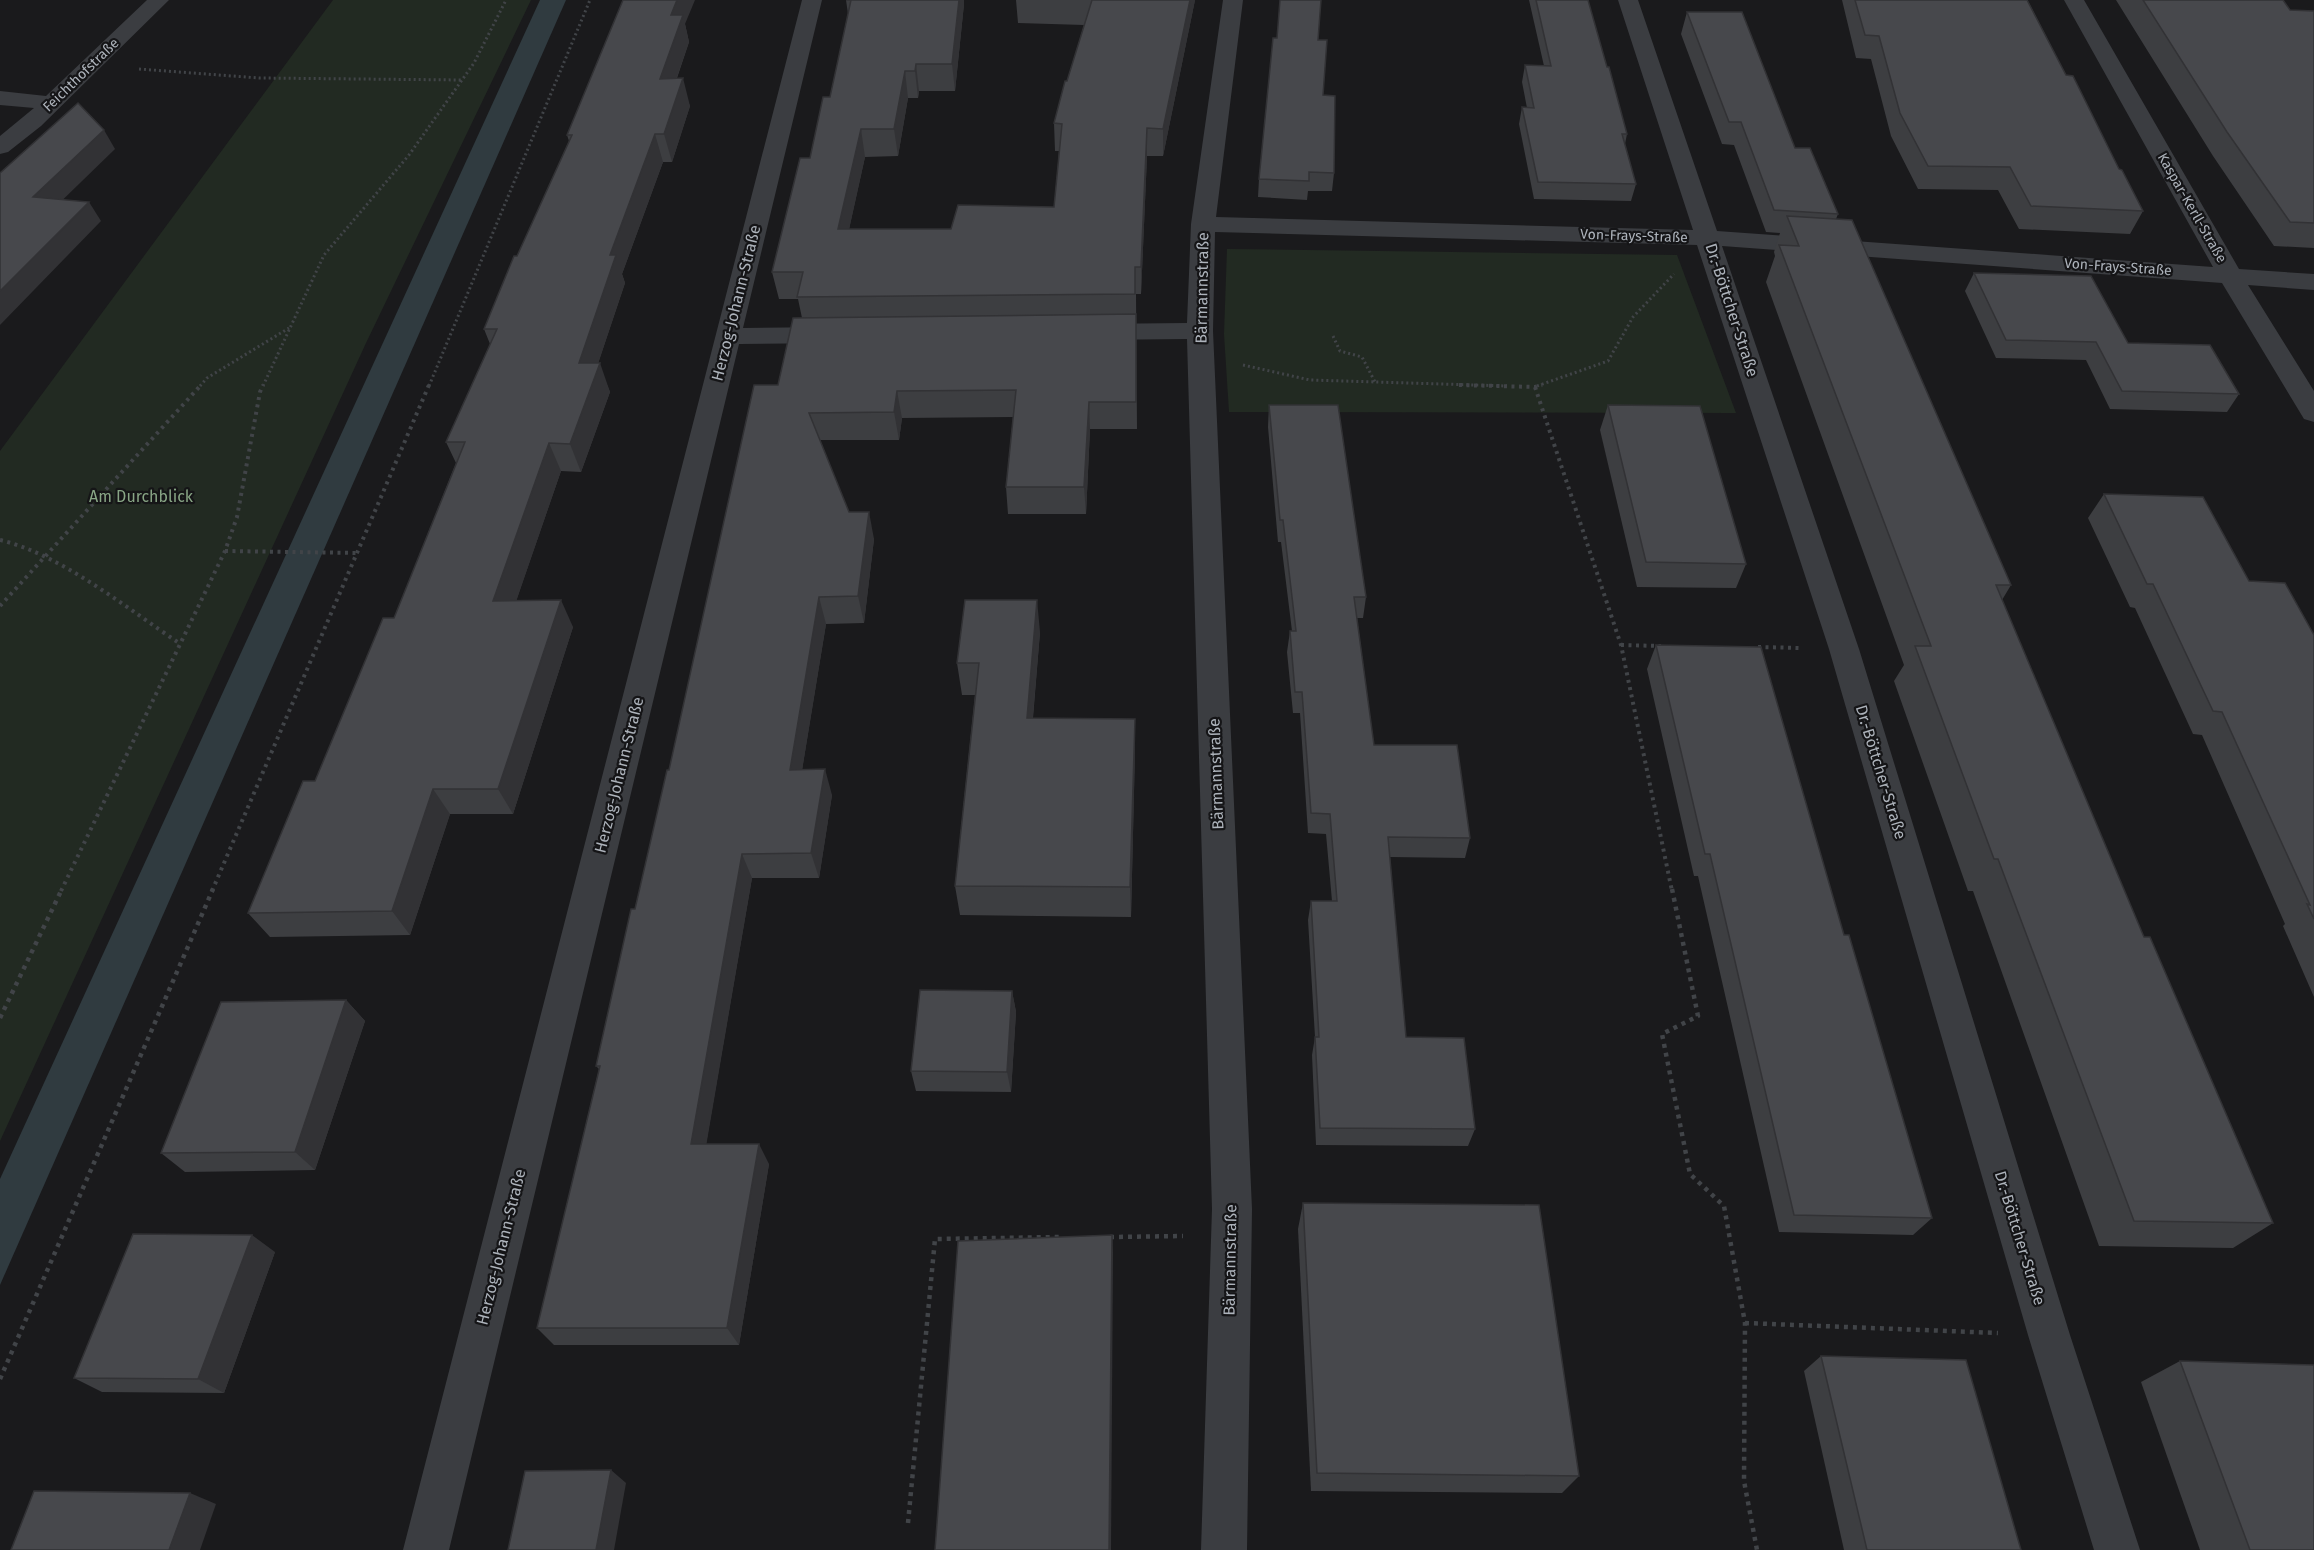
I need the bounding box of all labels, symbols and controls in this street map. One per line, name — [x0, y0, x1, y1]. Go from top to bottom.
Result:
street label: Feichthofstraße — [39, 35, 123, 115]
street label: Kaspar-Kerll-Straße — [2154, 150, 2230, 266]
street label: Herzog-Johann-Straße — [707, 223, 765, 383]
street label: Von-Frays-Straße — [1580, 226, 1688, 246]
street label: Bärmannstraße — [1192, 232, 1212, 344]
street label: Dr.-Böttcher-Straße — [1701, 241, 1763, 379]
street label: Von-Frays-Straße — [2064, 255, 2172, 279]
park label: Am Durchblick — [89, 487, 194, 506]
street label: Herzog-Johann-Straße — [590, 695, 648, 855]
street label: Dr.-Böttcher-Straße — [1852, 703, 1910, 841]
street label: Bärmannstraße — [1205, 718, 1227, 830]
street label: Herzog-Johann-Straße — [472, 1167, 530, 1327]
street label: Dr.-Böttcher-Straße — [1991, 1169, 2049, 1307]
street label: Bärmannstraße — [1220, 1204, 1240, 1316]

